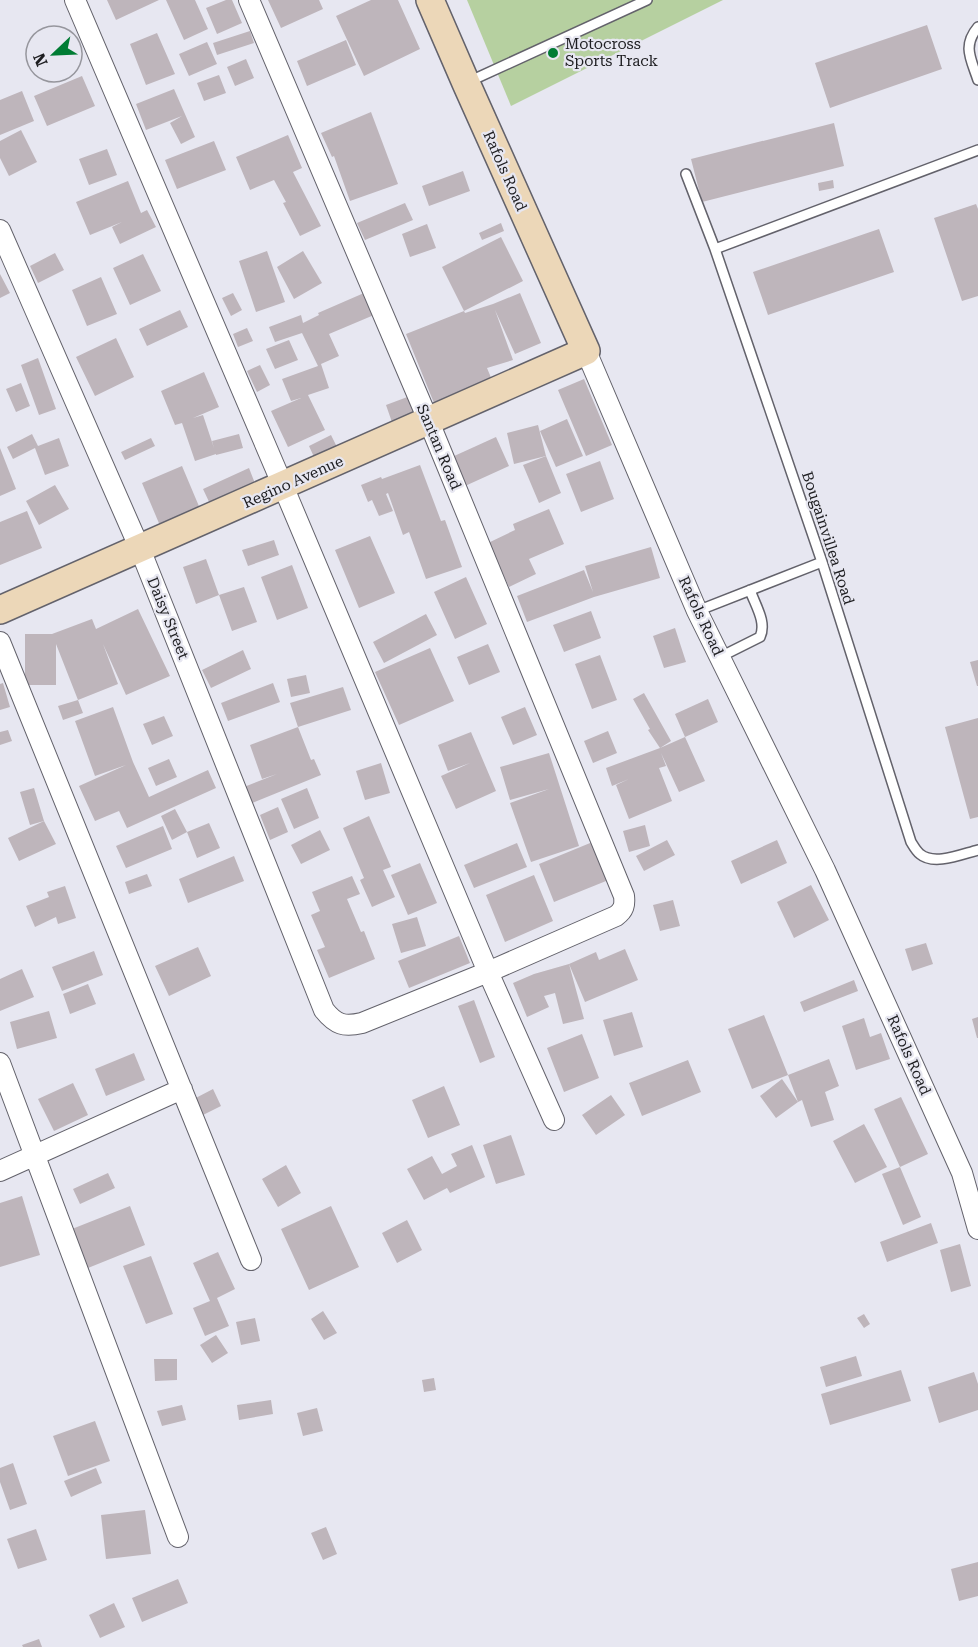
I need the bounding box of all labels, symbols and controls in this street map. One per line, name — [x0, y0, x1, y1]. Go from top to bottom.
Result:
north arrow — [24, 24, 84, 84]
place label: Motocross Sports Track — [565, 35, 659, 70]
marker: Motocross Sports Track — [546, 46, 560, 60]
text: N — [29, 50, 52, 69]
street label: Rafols Road — [479, 128, 531, 214]
street label: Santan Road — [413, 402, 465, 493]
street label: Regino Avenue — [240, 452, 346, 512]
street label: Bougainvillea Road — [798, 469, 858, 607]
street label: Rafols Road — [675, 573, 727, 659]
street label: Daisy Street — [143, 574, 193, 662]
street label: Rafols Road — [883, 1012, 935, 1098]

